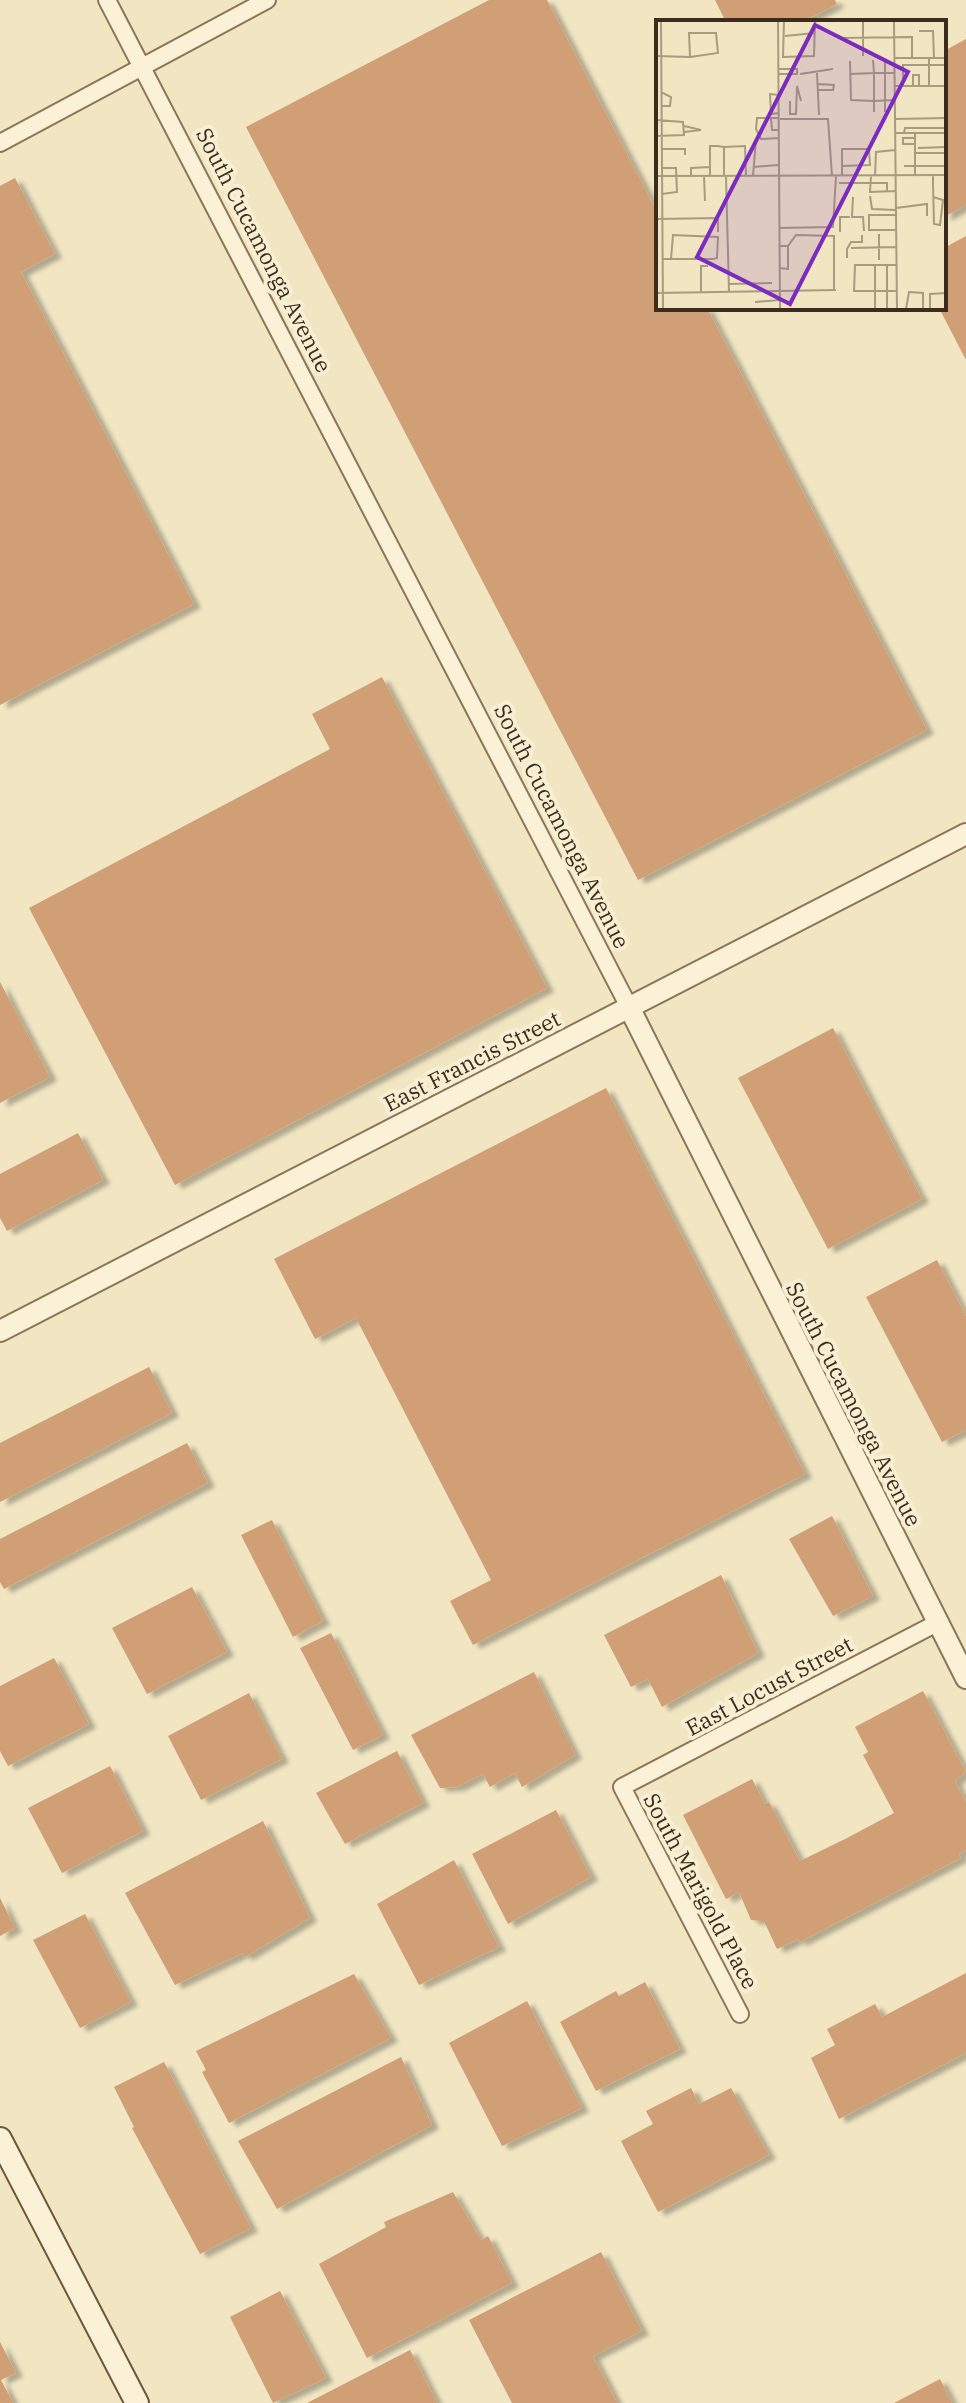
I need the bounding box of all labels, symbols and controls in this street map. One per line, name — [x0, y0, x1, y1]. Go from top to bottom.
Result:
inset map — [656, 20, 946, 310]
street label: South Cucamonga Avenue — [190, 123, 339, 377]
street label: South Cucamonga Avenue — [488, 699, 637, 953]
street label: East Francis Street — [379, 1003, 565, 1118]
street label: South Cucamonga Avenue — [780, 1277, 929, 1531]
street label: East Locust Street — [680, 1629, 858, 1742]
street label: South Marigold Place — [637, 1788, 765, 1994]

